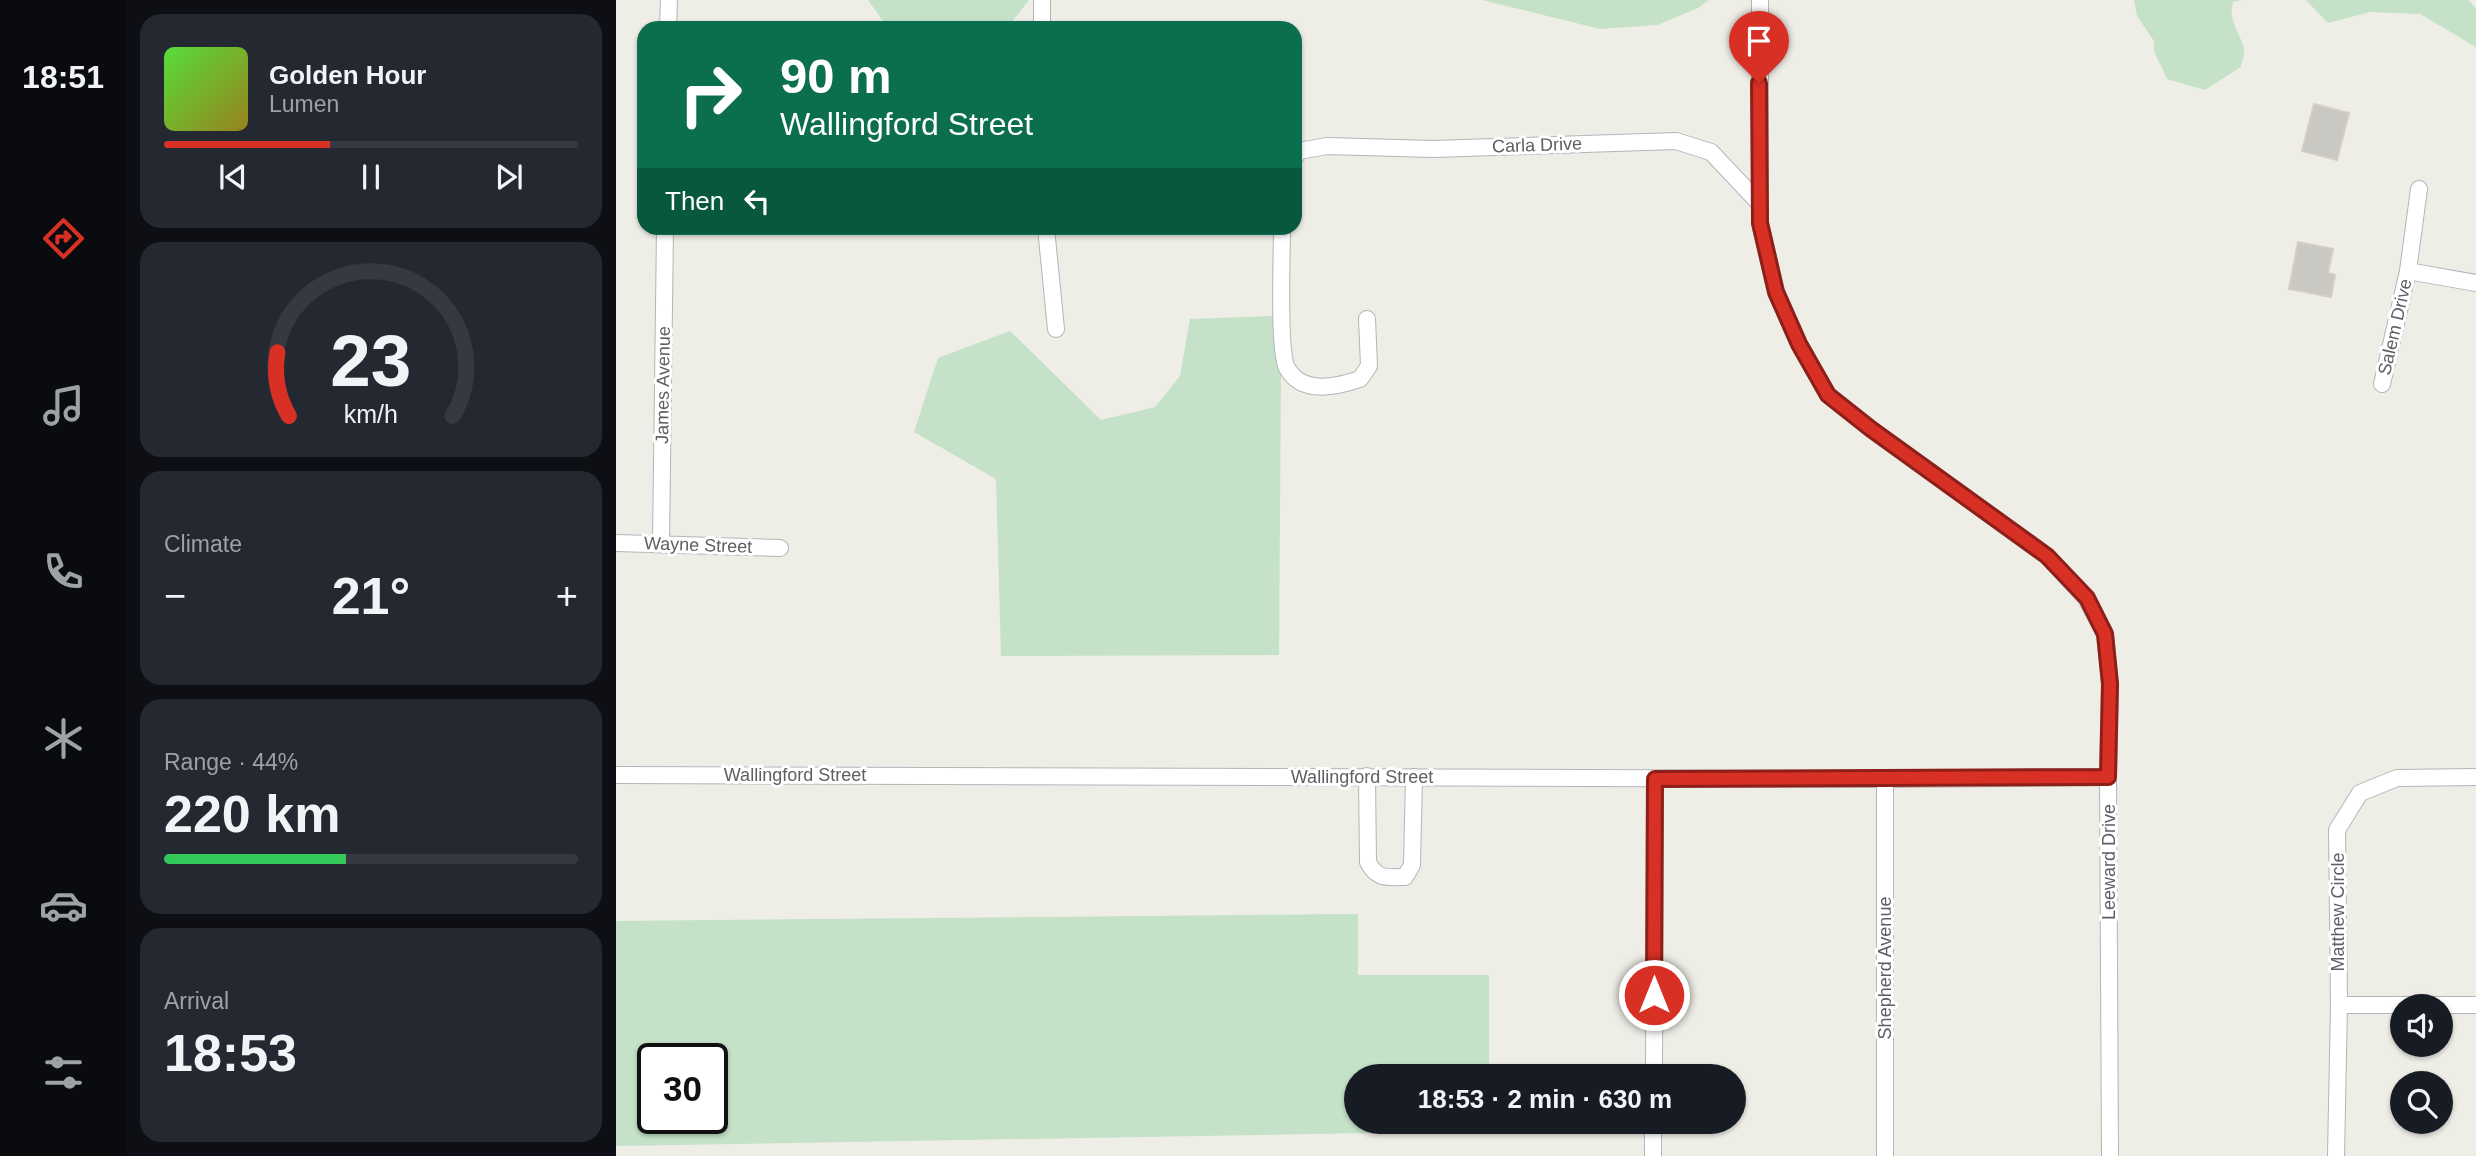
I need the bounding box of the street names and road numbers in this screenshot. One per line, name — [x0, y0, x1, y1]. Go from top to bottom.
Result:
street label: Carla Drive — [1492, 133, 1582, 157]
street label: Salem Drive — [2374, 277, 2416, 377]
street label: James Avenue — [652, 326, 674, 444]
street label: Wayne Street — [643, 533, 753, 557]
street label: Wallingford Street — [724, 765, 866, 785]
street label: Wallingford Street — [1291, 767, 1433, 787]
street label: Leeward Drive — [2099, 804, 2119, 920]
street label: Matthew Circle — [2328, 852, 2348, 972]
street label: Shepherd Avenue — [1875, 897, 1895, 1039]

